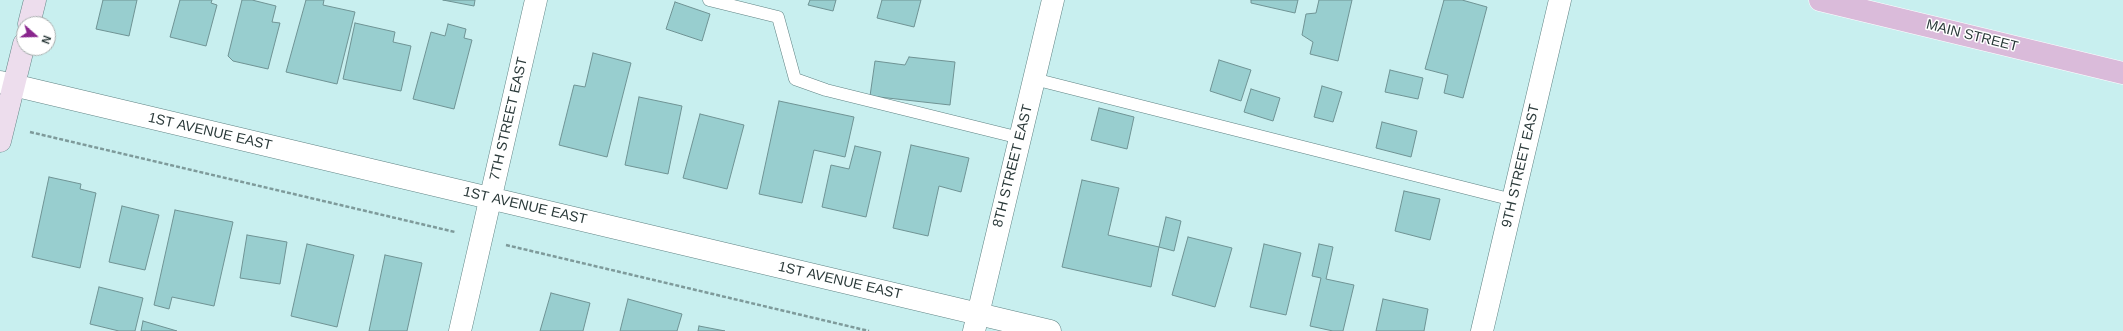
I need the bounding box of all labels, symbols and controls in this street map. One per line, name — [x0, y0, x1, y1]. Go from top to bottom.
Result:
north arrow — [16, 16, 56, 56]
street label: MAIN STREET — [1924, 16, 2020, 56]
text: N — [39, 34, 53, 46]
street label: 7TH STREET EAST — [487, 56, 531, 182]
street label: 8TH STREET EAST — [990, 103, 1036, 229]
street label: 9TH STREET EAST — [1499, 103, 1543, 229]
street label: 1ST AVENUE EAST — [146, 110, 274, 154]
street label: 1ST AVENUE EAST — [461, 184, 589, 228]
street label: 1ST AVENUE EAST — [776, 259, 904, 303]

